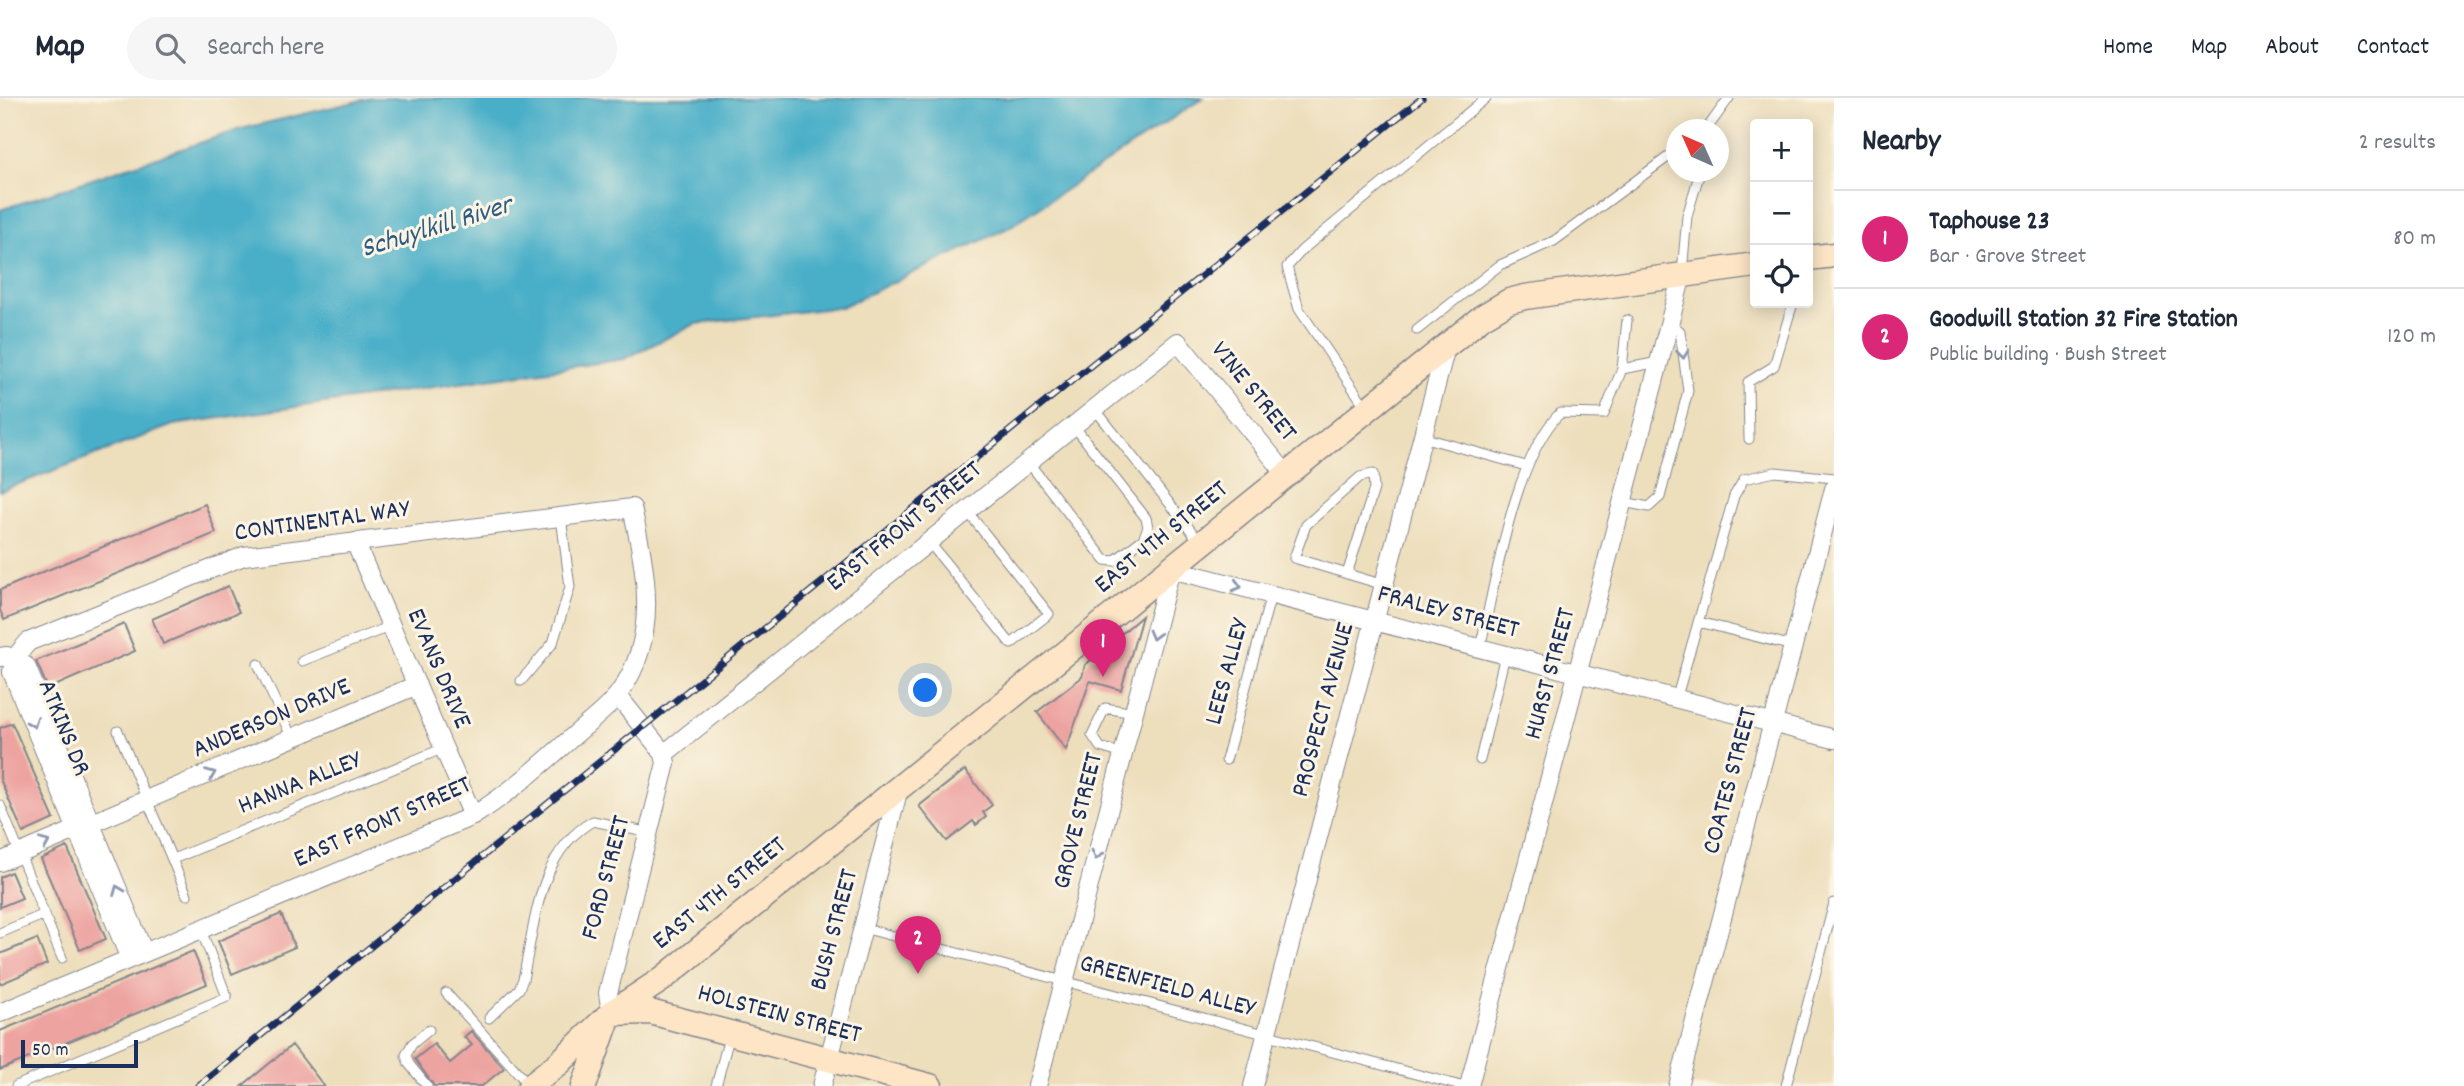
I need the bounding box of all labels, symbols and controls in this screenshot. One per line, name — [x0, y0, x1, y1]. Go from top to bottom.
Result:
search box — [127, 17, 617, 80]
text: Map — [35, 25, 85, 72]
icon: search — [151, 29, 189, 67]
text: Search here — [207, 30, 325, 67]
text: Home — [2103, 31, 2153, 65]
text: Map — [2191, 31, 2227, 65]
text: About — [2265, 31, 2319, 65]
text: Contact — [2357, 31, 2429, 65]
north arrow — [1666, 119, 1729, 182]
map controls — [1750, 119, 1813, 308]
button: + — [1750, 119, 1813, 182]
text: Nearby — [1862, 122, 1940, 165]
text: 2 results — [2359, 127, 2436, 160]
button: − — [1750, 182, 1813, 245]
water label: Schuylkill River — [357, 186, 521, 271]
text: Taphouse 23 — [1929, 204, 2050, 241]
text: 1 — [1882, 223, 1888, 256]
text: 80 m — [2393, 223, 2436, 256]
text: Bar · Grove Street — [1929, 241, 2086, 274]
button: locate — [1750, 245, 1813, 308]
text: Goodwill Station 32 Fire Station — [1929, 302, 2238, 339]
text: 2 — [1880, 321, 1890, 354]
text: 120 m — [2387, 321, 2436, 354]
street label: VINE STREET — [1201, 334, 1305, 451]
text: Public building · Bush Street — [1929, 339, 2167, 372]
one-way arrow — [1676, 348, 1691, 360]
street label: EAST FRONT STREET — [819, 452, 991, 601]
street label: EAST 4TH STREET — [1087, 472, 1237, 604]
street label: CONTINENTAL WAY — [232, 491, 413, 553]
street label: FRALEY STREET — [1373, 576, 1523, 650]
one-way arrow — [1231, 578, 1243, 592]
street label: EVANS DRIVE — [396, 603, 480, 735]
street label: HURST STREET — [1516, 604, 1586, 744]
street label: LEES ALLEY — [1196, 613, 1260, 729]
street label: PROSPECT AVENUE — [1283, 618, 1365, 801]
pin: 1 — [1080, 619, 1126, 677]
one-way arrow — [1148, 629, 1162, 641]
street label: ANDERSON DRIVE — [187, 669, 357, 769]
your location — [908, 673, 942, 707]
street label: ATKINS DR — [27, 674, 99, 782]
street label: COATES STREET — [1694, 703, 1768, 858]
one-way arrow — [25, 716, 39, 729]
street label: HANNA ALLEY — [233, 742, 369, 826]
street label: GROVE STREET — [1044, 748, 1114, 893]
street label: EAST FRONT STREET — [288, 767, 478, 879]
one-way arrow — [205, 768, 217, 782]
street label: FORD STREET — [573, 811, 641, 944]
street label: EAST 4TH STREET — [645, 828, 795, 960]
one-way arrow — [38, 837, 51, 851]
one-way arrow — [1091, 849, 1105, 861]
street label: BUSH STREET — [801, 865, 869, 995]
one-way arrow — [112, 885, 126, 897]
pin: 2 — [895, 916, 941, 974]
street label: GREENFIELD ALLEY — [1075, 946, 1260, 1029]
street label: HOLSTEIN STREET — [693, 975, 865, 1055]
scale bar — [21, 1037, 138, 1069]
text: 50 m — [32, 1038, 69, 1065]

